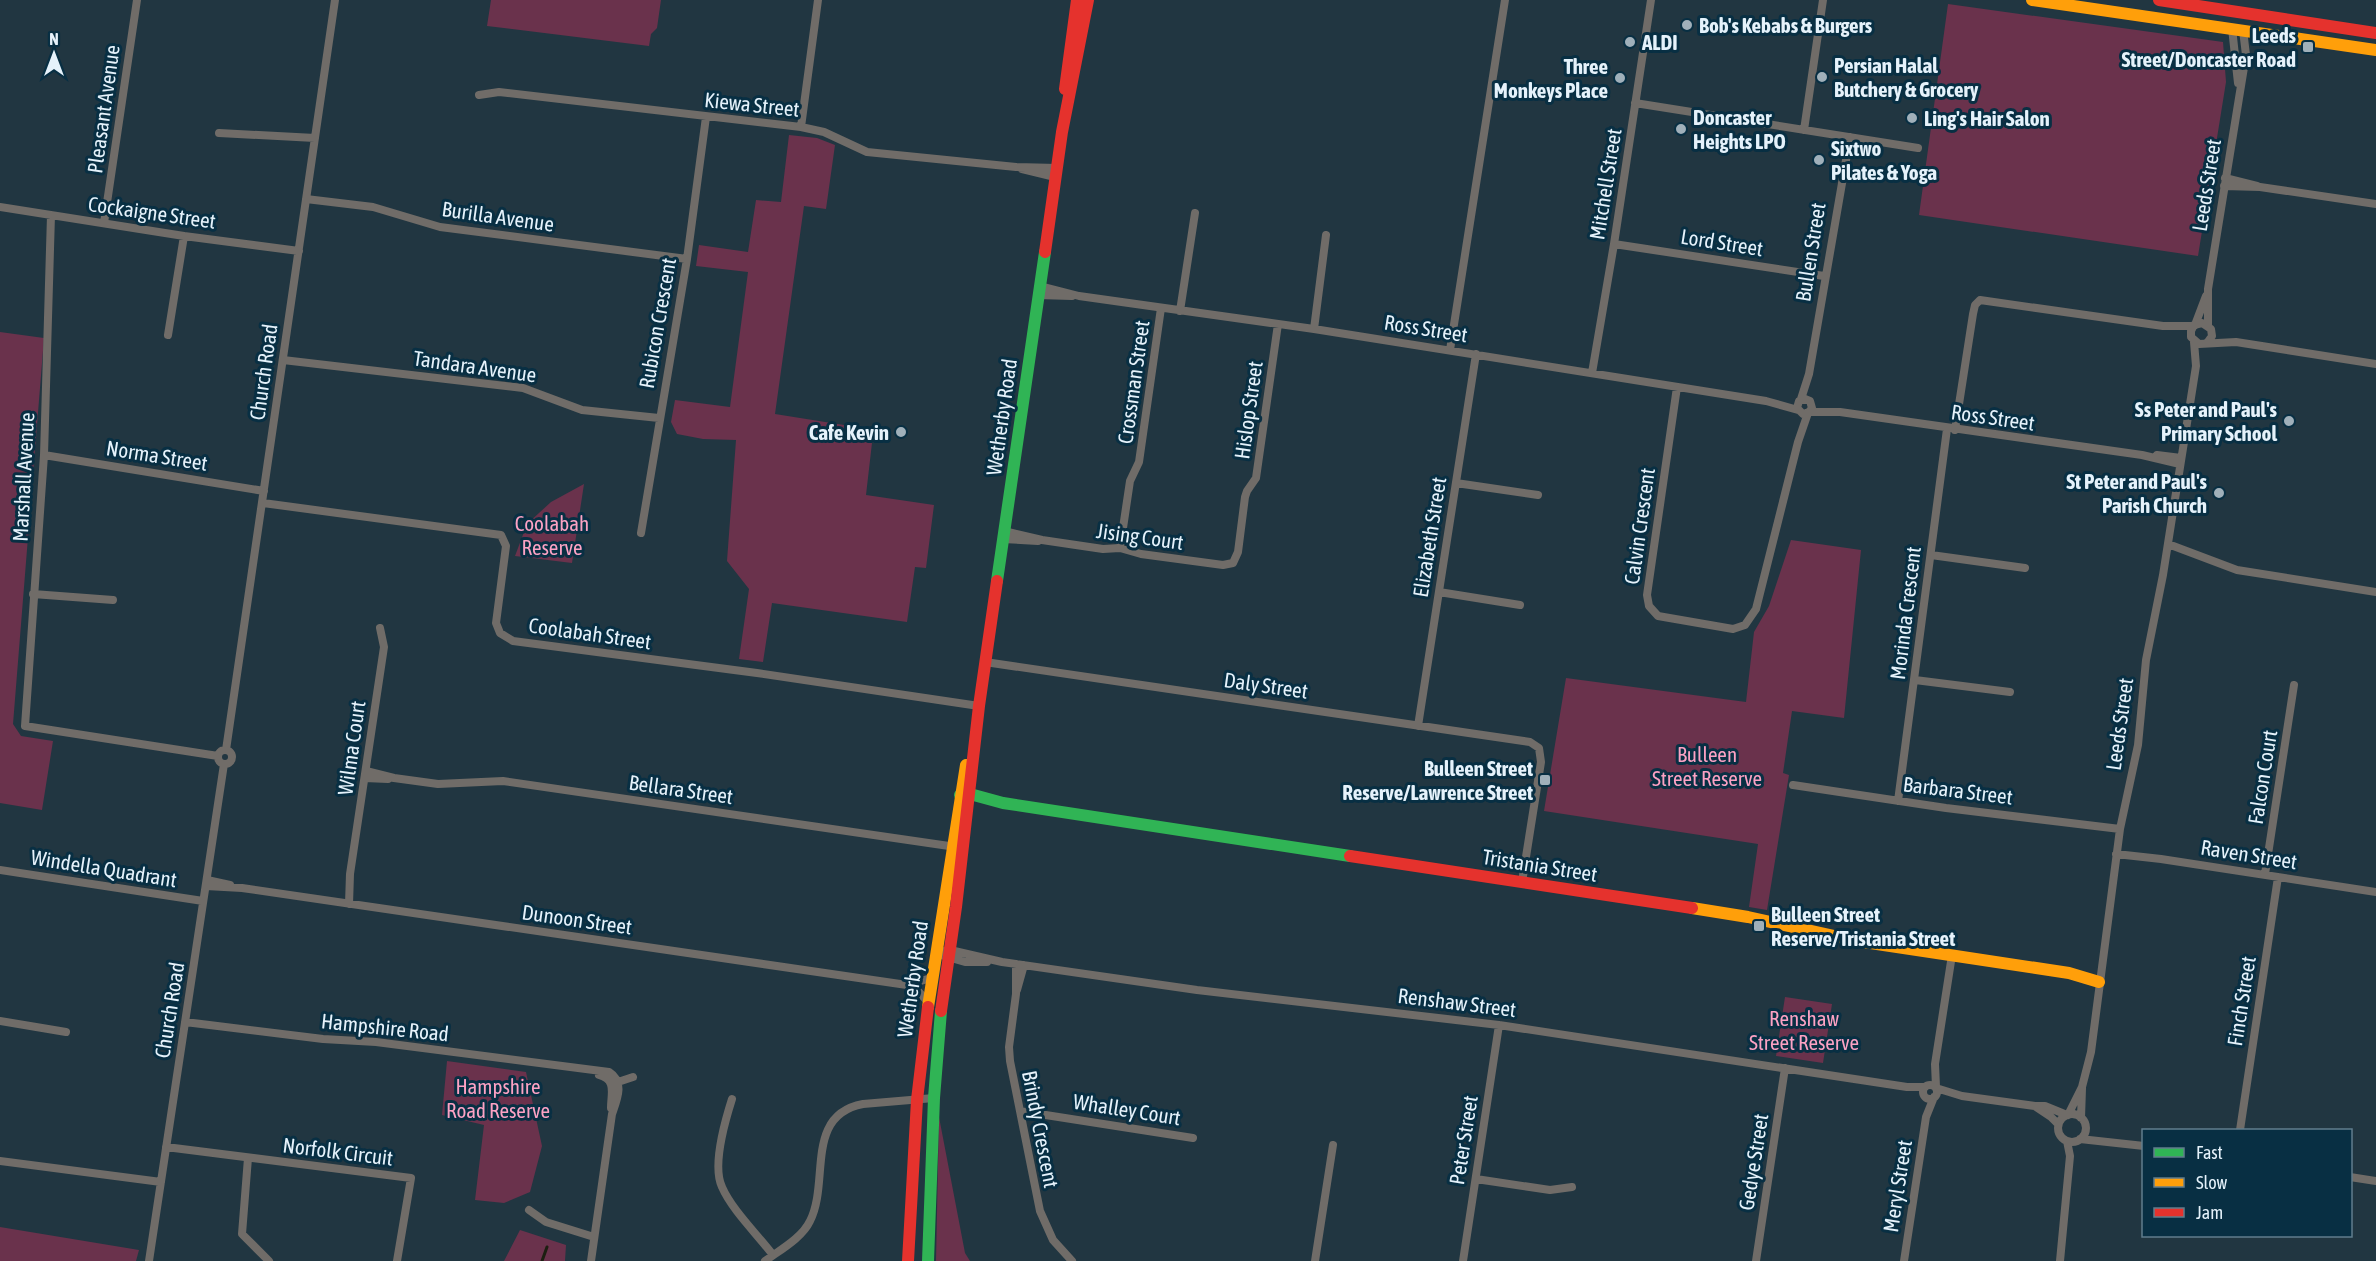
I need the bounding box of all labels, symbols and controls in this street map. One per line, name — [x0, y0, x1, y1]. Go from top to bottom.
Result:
place label: Bob's Kebabs & Burgers — [1699, 13, 1873, 37]
marker: Bob's Kebabs & Burgers — [1680, 18, 1694, 32]
place label: Leeds Street/Doncaster Road — [2122, 23, 2297, 71]
north arrow — [24, 24, 84, 84]
text: N — [49, 30, 59, 48]
place label: ALDI — [1641, 30, 1678, 54]
marker: ALDI — [1623, 35, 1637, 49]
marker: Leeds Street/Doncaster Road — [2301, 40, 2315, 54]
street label: Pleasant Avenue — [82, 43, 124, 175]
place label: Persian Halal Butchery & Grocery — [1834, 53, 1979, 101]
place label: Three Monkeys Place — [1494, 54, 1608, 102]
marker: Persian Halal Butchery & Grocery — [1815, 70, 1829, 84]
marker: Three Monkeys Place — [1613, 71, 1627, 85]
street label: Kiewa Street — [703, 87, 801, 121]
place label: Doncaster Heights LPO — [1693, 105, 1786, 153]
place label: Ling's Hair Salon — [1924, 106, 2050, 130]
marker: Ling's Hair Salon — [1905, 111, 1919, 125]
marker: Doncaster Heights LPO — [1674, 122, 1688, 136]
street label: Mitchell Street — [1584, 127, 1626, 241]
place label: Sixtwo Pilates & Yoga — [1831, 136, 1937, 184]
street label: Leeds Street — [2187, 137, 2225, 233]
marker: Sixtwo Pilates & Yoga — [1812, 153, 1826, 167]
street label: Cockaigne Street — [87, 191, 217, 233]
street label: Burilla Avenue — [440, 196, 556, 236]
street label: Bullen Street — [1790, 201, 1830, 303]
street label: Lord Street — [1679, 224, 1765, 260]
street label: Rubicon Crescent — [634, 256, 680, 390]
street label: Ross Street — [1383, 310, 1469, 346]
street label: Crossman Street — [1112, 319, 1154, 445]
street label: Church Road — [244, 322, 282, 422]
street label: Tandara Avenue — [412, 345, 538, 387]
street label: Wetherby Road — [981, 357, 1021, 477]
street label: Hislop Street — [1229, 360, 1267, 460]
place label: Ss Peter and Paul's Primary School — [2135, 397, 2278, 445]
street label: Ross Street — [1950, 399, 2036, 435]
street label: Marshall Avenue — [8, 412, 38, 542]
marker: Ss Peter and Paul's Primary School — [2282, 414, 2296, 428]
place label: Cafe Kevin — [809, 420, 889, 444]
marker: Cafe Kevin — [894, 425, 908, 439]
street label: Norma Street — [105, 435, 209, 475]
street label: Calvin Crescent — [1619, 466, 1659, 586]
place label: St Peter and Paul's Parish Church — [2066, 469, 2208, 517]
street label: Elizabeth Street — [1408, 475, 1450, 599]
marker: St Peter and Paul's Parish Church — [2212, 486, 2226, 500]
park label: Coolabah Reserve — [515, 511, 589, 559]
street label: Jising Court — [1095, 518, 1185, 554]
street label: Morinda Crescent — [1885, 545, 1925, 681]
street label: Coolabah Street — [527, 613, 653, 653]
street label: Daly Street — [1222, 667, 1310, 703]
street label: Leeds Street — [2101, 676, 2137, 772]
street label: Wilma Court — [333, 699, 369, 797]
street label: Falcon Court — [2243, 728, 2281, 826]
park label: Bulleen Street Reserve — [1652, 742, 1762, 790]
place label: Bulleen Street Reserve/Lawrence Street — [1342, 756, 1533, 804]
street label: Bellara Street — [627, 770, 735, 808]
street label: Barbara Street — [1902, 771, 2014, 809]
marker: Bulleen Street Reserve/Lawrence Street — [1538, 773, 1552, 787]
street label: Raven Street — [2199, 835, 2299, 873]
street label: Tristania Street — [1481, 844, 1599, 886]
street label: Windella Quadrant — [29, 845, 179, 891]
street label: Dunoon Street — [520, 899, 634, 939]
place label: Bulleen Street Reserve/Tristania Street — [1771, 902, 1955, 950]
street label: Wetherby Road — [892, 919, 932, 1039]
marker: Bulleen Street Reserve/Tristania Street — [1752, 919, 1766, 933]
street label: Finch Street — [2222, 954, 2260, 1048]
street label: Church Road — [150, 960, 188, 1060]
street label: Renshaw Street — [1396, 983, 1518, 1021]
park label: Renshaw Street Reserve — [1749, 1006, 1859, 1054]
street label: Hampshire Road — [320, 1008, 450, 1046]
street label: Brindy Crescent — [1018, 1068, 1064, 1190]
park label: Hampshire Road Reserve — [446, 1074, 550, 1122]
street label: Whalley Court — [1072, 1089, 1182, 1129]
street label: Peter Street — [1444, 1094, 1482, 1186]
street label: Gedye Street — [1734, 1112, 1772, 1212]
legend — [2142, 1129, 2352, 1237]
street label: Norfolk Circuit — [282, 1132, 394, 1170]
street label: Meryl Street — [1878, 1138, 1916, 1234]
text: Fast — [2196, 1142, 2223, 1163]
text: Slow — [2196, 1172, 2227, 1193]
text: Jam — [2196, 1202, 2223, 1223]

